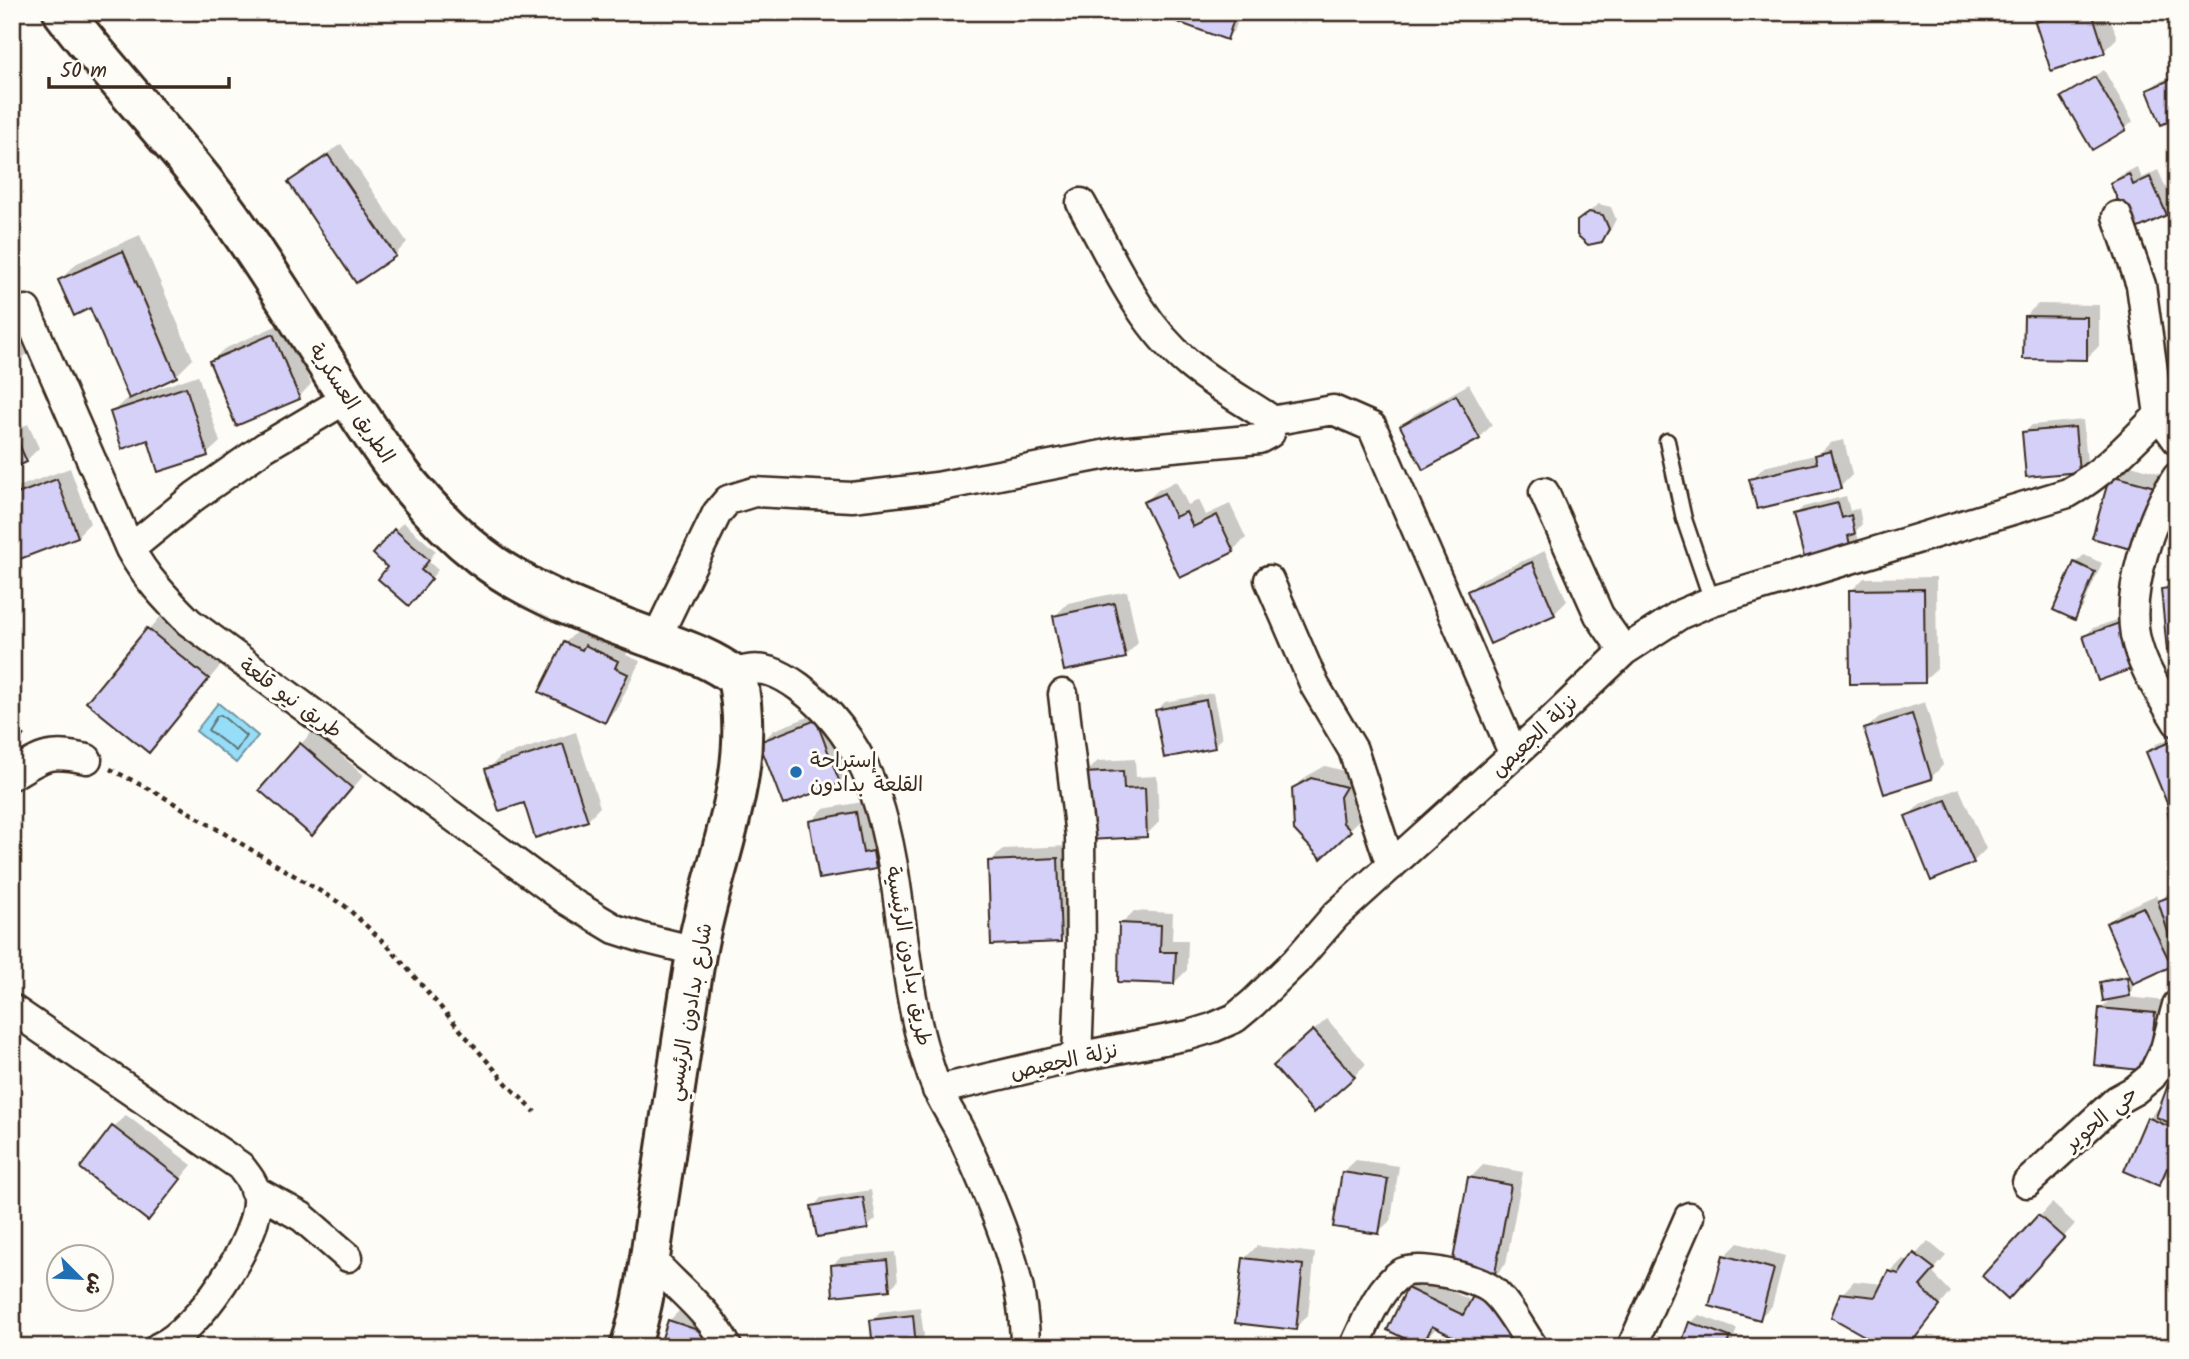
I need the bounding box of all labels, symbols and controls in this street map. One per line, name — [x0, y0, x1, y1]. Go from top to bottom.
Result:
scale bar — [49, 46, 229, 90]
text: 50 m — [60, 55, 107, 88]
street label: الطريق العسكرية — [299, 337, 402, 471]
street label: طريق نيو قلعة — [232, 650, 349, 748]
street label: نزلة الجعيص — [1484, 688, 1586, 786]
place label: إستراحة القلعة بدادون — [810, 745, 923, 802]
marker: إستراحة القلعة بدادون — [788, 764, 804, 780]
street label: طريق بدادون الرئيسية — [875, 864, 940, 1049]
street label: شارع بدادون الرئيسي — [659, 920, 723, 1104]
street label: نزلة الجعيص — [1008, 1035, 1121, 1090]
street label: حي الحوير — [2056, 1078, 2147, 1162]
north arrow — [46, 1244, 116, 1314]
text: ش — [76, 1268, 112, 1300]

